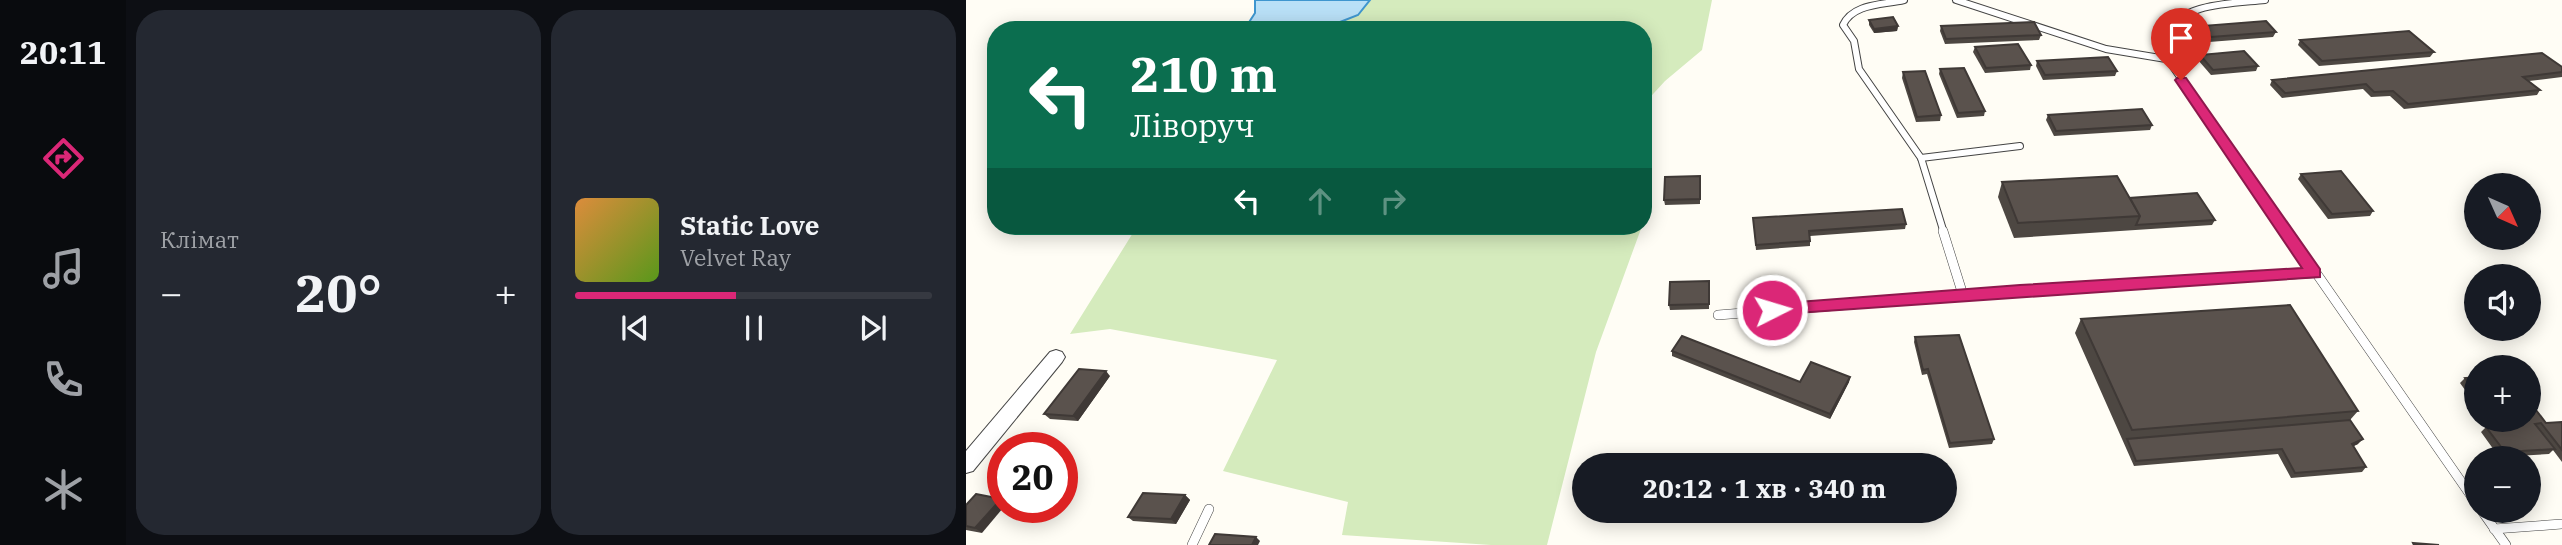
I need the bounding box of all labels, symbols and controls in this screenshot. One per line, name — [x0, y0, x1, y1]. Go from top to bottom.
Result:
pin — [2151, 8, 2211, 80]
icon: arrive — [2162, 19, 2200, 57]
text: 20:11 — [20, 31, 106, 73]
text: 210 m — [1130, 42, 1277, 105]
icon: left — [1015, 49, 1106, 140]
text: Ліворуч — [1130, 104, 1255, 146]
icon: directions — [39, 134, 88, 183]
north arrow — [2464, 173, 2541, 250]
map controls — [2464, 173, 2541, 523]
icon: left — [1228, 182, 1266, 220]
icon: ahead — [1301, 182, 1339, 220]
icon: right — [1374, 182, 1412, 220]
text: Static Love — [680, 208, 819, 242]
text: Клімат — [160, 224, 239, 254]
text: Velvet Ray — [680, 242, 791, 272]
icon: music — [39, 244, 88, 293]
text: 20° — [295, 259, 382, 326]
button: sound — [2464, 264, 2541, 341]
text: − — [160, 268, 183, 317]
text: + — [494, 268, 517, 317]
position arrow — [1735, 273, 1809, 347]
icon: previous — [616, 309, 654, 347]
icon: pause — [735, 309, 773, 347]
icon: next — [854, 309, 892, 347]
icon: phone — [39, 355, 88, 404]
button: + — [2464, 355, 2541, 432]
speed limit sign: 20 — [987, 432, 1078, 523]
button: − — [2464, 446, 2541, 523]
icon: climate — [39, 465, 88, 514]
text: 20:12 · 1 хв · 340 m — [1643, 471, 1886, 505]

